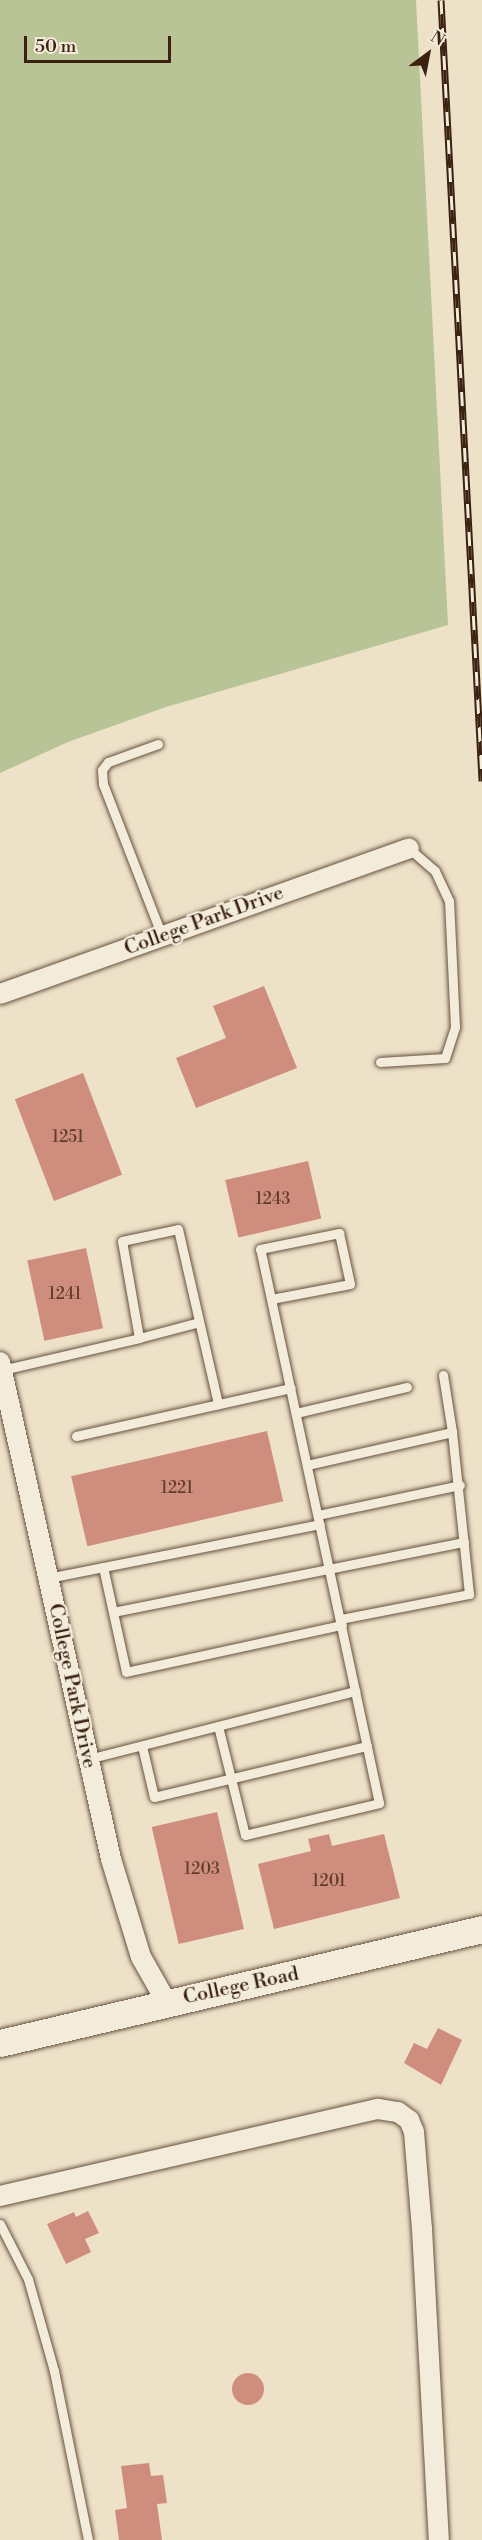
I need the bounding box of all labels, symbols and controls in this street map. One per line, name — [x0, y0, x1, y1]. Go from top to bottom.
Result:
scale bar — [27, 24, 174, 62]
north arrow — [398, 24, 458, 84]
text: N — [427, 27, 448, 51]
text: 50 m — [35, 35, 76, 58]
street label: College Park Drive — [121, 881, 287, 961]
house number: 1251 — [52, 1127, 84, 1147]
house number: 1243 — [256, 1189, 290, 1209]
house number: 1241 — [49, 1284, 81, 1304]
house number: 1221 — [161, 1478, 193, 1498]
street label: College Park Drive — [43, 1601, 101, 1771]
house number: 1203 — [184, 1859, 220, 1879]
house number: 1201 — [312, 1871, 346, 1891]
street label: College Road — [181, 1962, 301, 2010]

